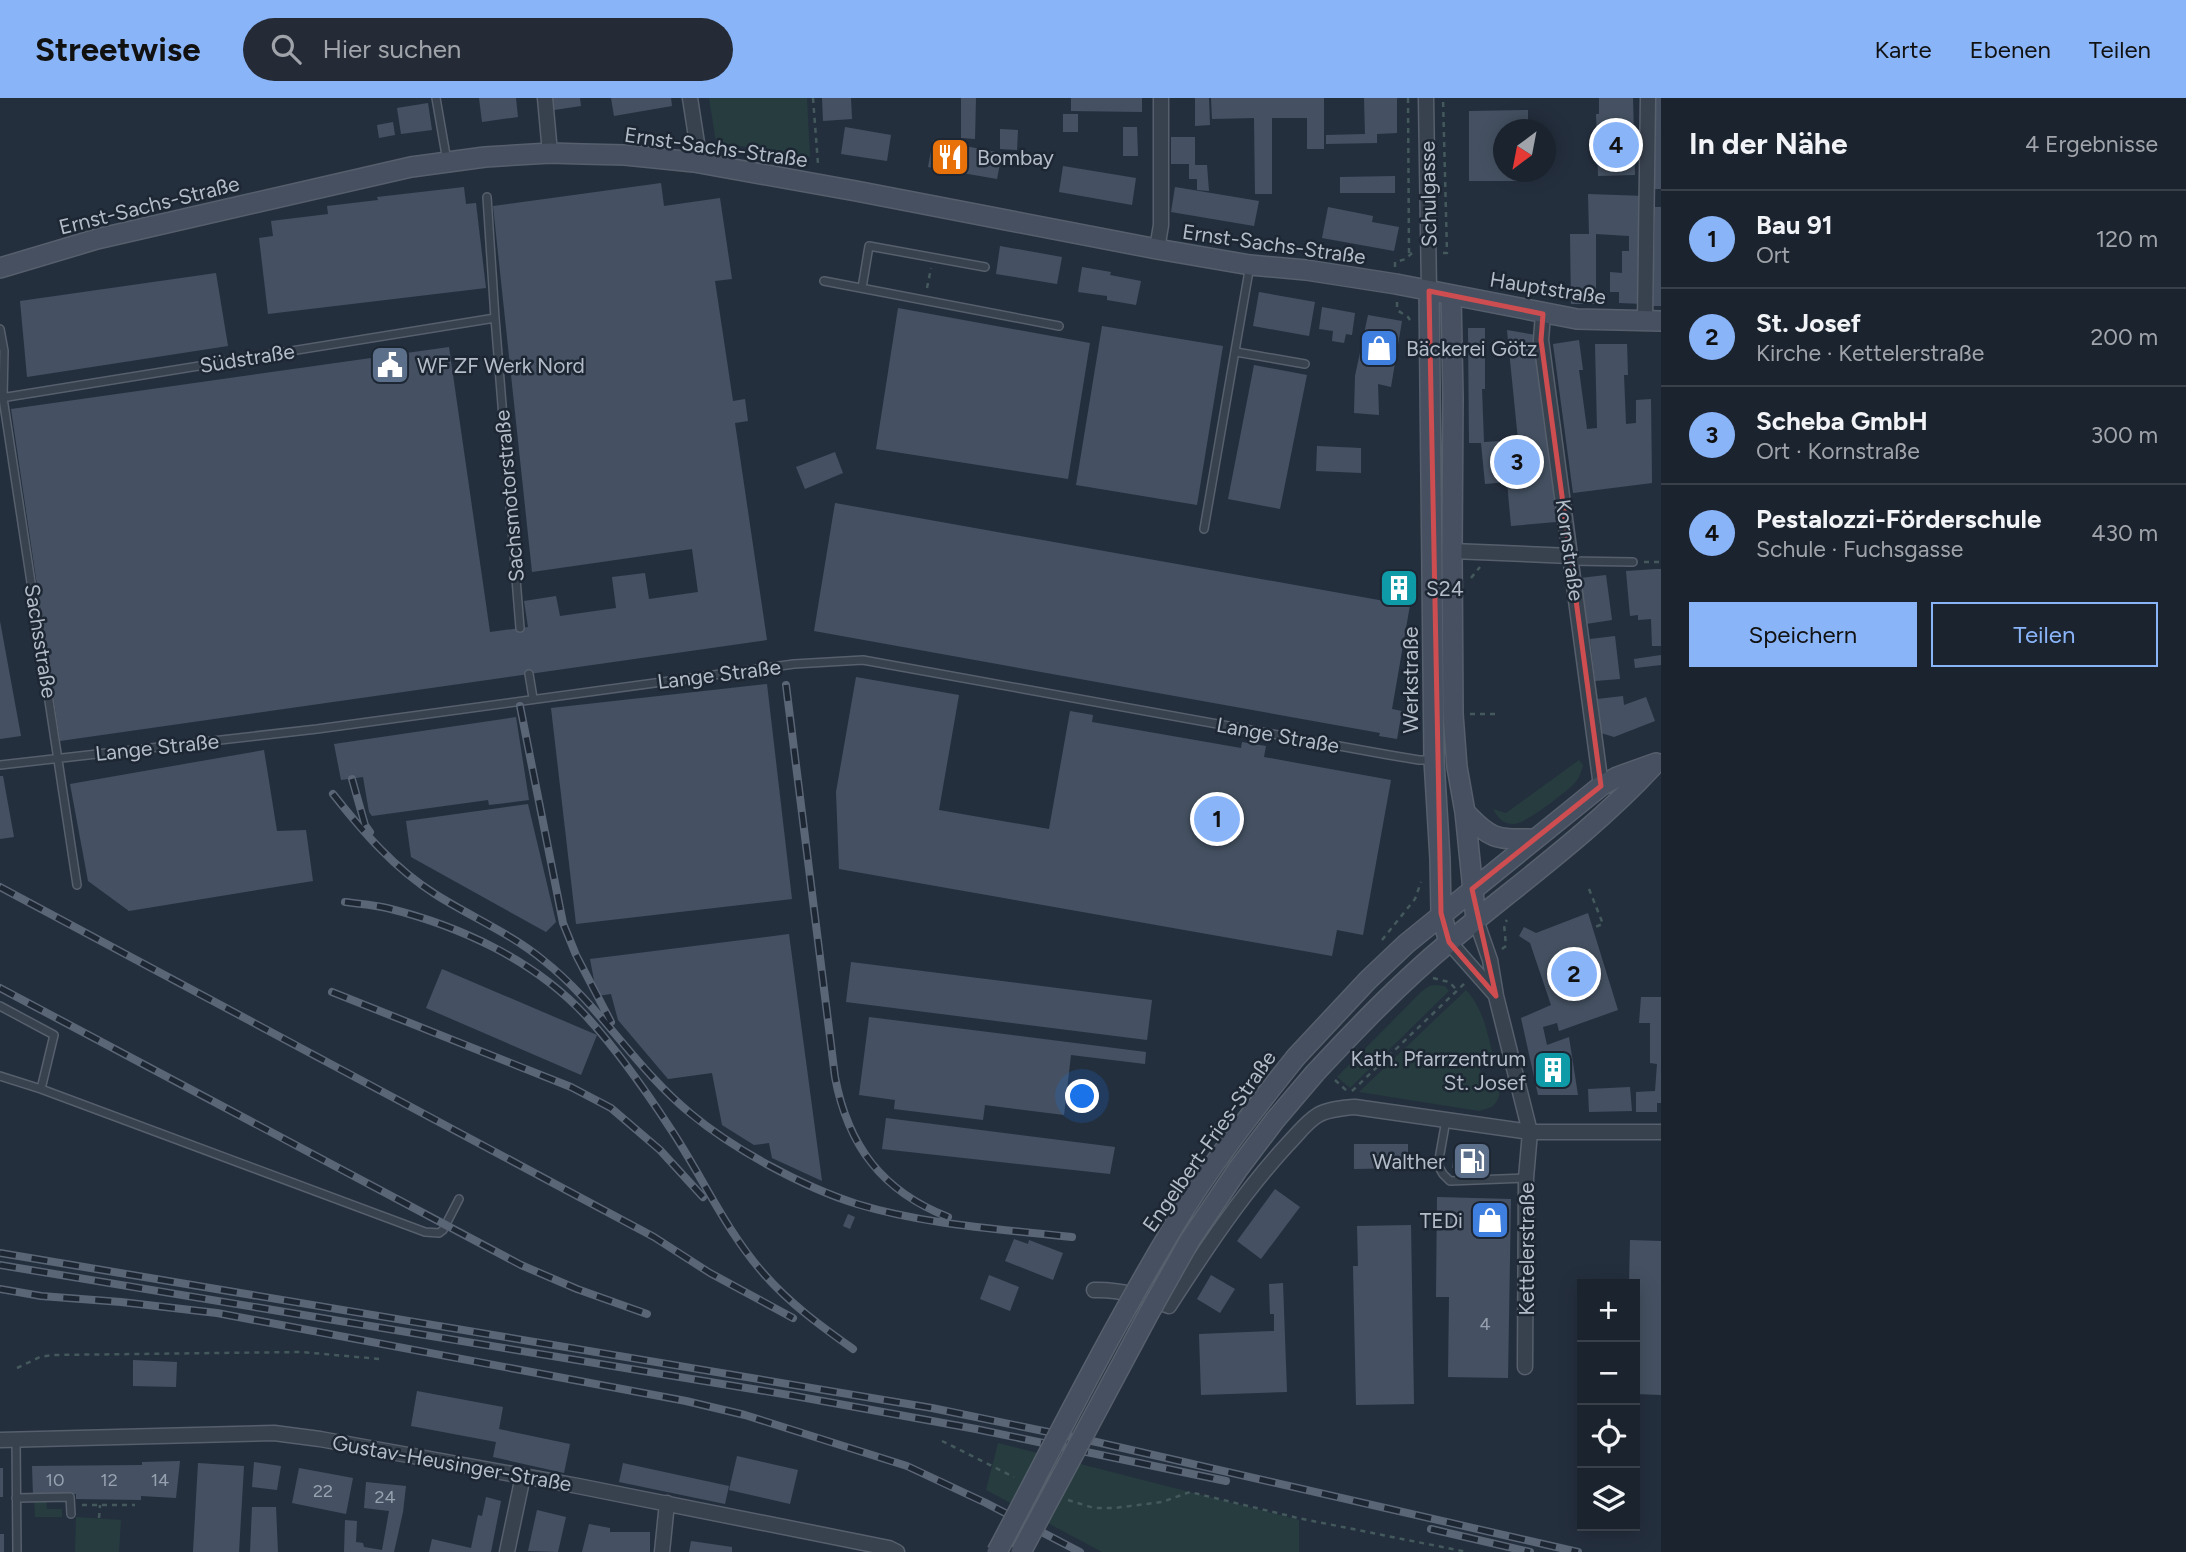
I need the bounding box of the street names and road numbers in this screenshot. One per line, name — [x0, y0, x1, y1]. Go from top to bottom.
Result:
street label: Ernst-Sachs-Straße — [623, 122, 809, 172]
street label: Schulgasse — [1415, 141, 1441, 247]
street label: Ernst-Sachs-Straße — [56, 171, 242, 239]
street label: Ernst-Sachs-Straße — [1181, 219, 1367, 269]
street label: Hauptstraße — [1488, 266, 1608, 310]
street label: Südstraße — [198, 338, 296, 378]
street label: Sachsmotorstraße — [489, 409, 529, 583]
street label: Kornstraße — [1550, 498, 1590, 602]
street label: Sachsstraße — [20, 582, 62, 700]
street label: Werkstraße — [1398, 627, 1423, 733]
street label: Lange Straße — [656, 654, 782, 694]
street label: Lange Straße — [1215, 712, 1341, 758]
street label: Lange Straße — [94, 728, 220, 766]
street label: Engelbert-Fries-Straße — [1137, 1046, 1281, 1236]
street label: Kettelerstraße — [1514, 1182, 1539, 1316]
street label: Gustav-Heusinger-Straße — [330, 1430, 574, 1496]

